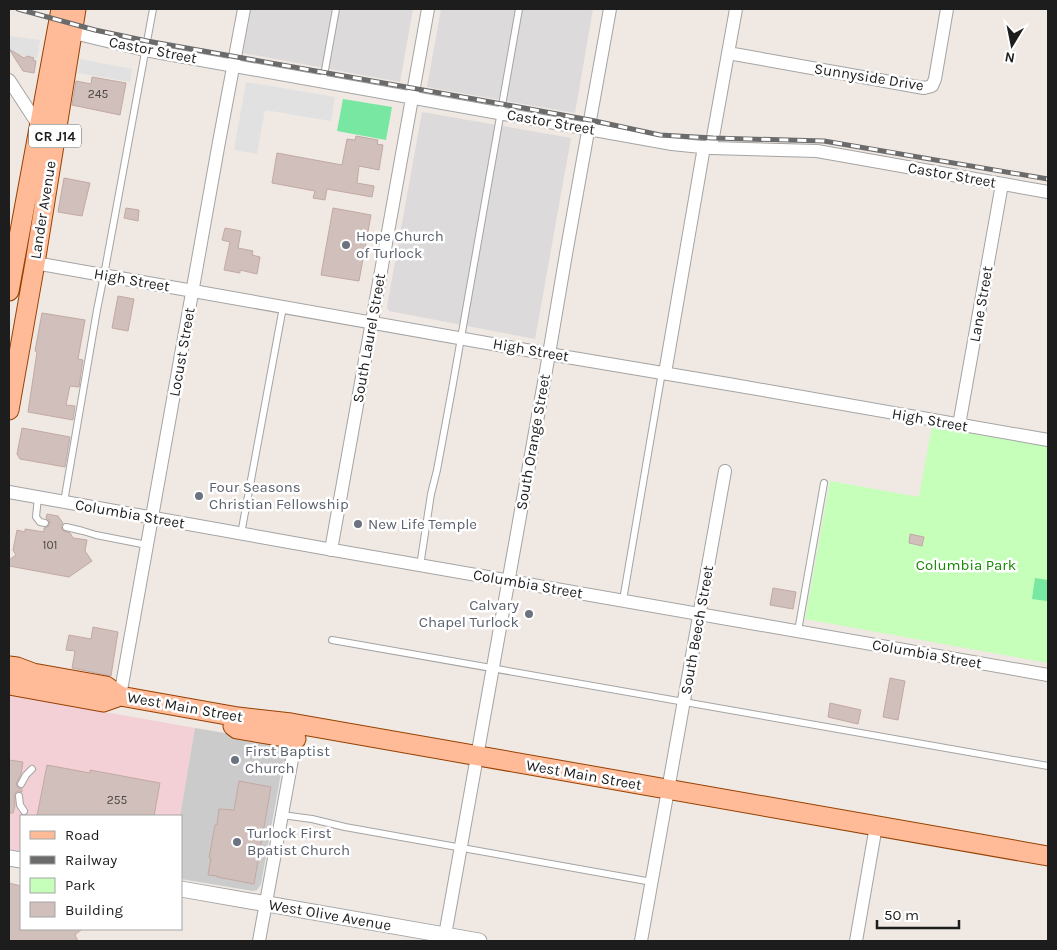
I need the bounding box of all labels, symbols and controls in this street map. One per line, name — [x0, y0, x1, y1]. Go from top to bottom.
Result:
north arrow — [987, 20, 1037, 70]
street label: Castor Street — [107, 33, 199, 67]
text: N — [1003, 48, 1016, 67]
street label: Sunnyside Drive — [813, 59, 925, 95]
house number: 245 — [88, 87, 108, 101]
street label: Castor Street — [505, 105, 597, 139]
road number: CR J14 — [29, 124, 81, 148]
street label: Castor Street — [906, 158, 998, 192]
street label: Lander Avenue — [26, 160, 60, 260]
place label: Hope Church of Turlock — [356, 227, 444, 262]
marker: Hope Church of Turlock — [340, 239, 352, 251]
street label: High Street — [93, 264, 172, 296]
street label: Lane Street — [965, 264, 997, 343]
street label: South Laurel Street — [349, 272, 389, 404]
street label: Locust Street — [165, 306, 199, 398]
street label: High Street — [492, 334, 571, 366]
street label: South Orange Street — [512, 372, 554, 511]
street label: High Street — [891, 404, 970, 436]
place label: Four Seasons Christian Fellowship — [209, 478, 349, 513]
marker: Four Seasons Christian Fellowship — [193, 490, 205, 502]
street label: Columbia Street — [74, 495, 187, 533]
place label: New Life Temple — [368, 515, 477, 533]
marker: New Life Temple — [352, 518, 364, 530]
house number: 101 — [42, 538, 58, 552]
park label: Columbia Park — [916, 556, 1016, 574]
street label: South Beech Street — [677, 564, 717, 696]
street label: Columbia Street — [472, 565, 585, 603]
place label: Calvary Chapel Turlock — [419, 596, 519, 631]
marker: Calvary Chapel Turlock — [523, 608, 535, 620]
street label: Columbia Street — [871, 635, 984, 673]
street label: West Main Street — [126, 688, 244, 726]
place label: First Baptist Church — [245, 742, 330, 777]
marker: First Baptist Church — [229, 754, 241, 766]
street label: West Main Street — [525, 756, 643, 794]
house number: 255 — [107, 793, 127, 807]
legend — [20, 815, 182, 930]
place label: Turlock First Bpatist Church — [247, 824, 350, 859]
text: Road — [65, 826, 100, 844]
marker: Turlock First Bpatist Church — [231, 836, 243, 848]
text: Railway — [65, 851, 117, 869]
text: Park — [65, 876, 95, 894]
street label: West Olive Avenue — [267, 895, 393, 935]
scale bar — [877, 898, 960, 930]
text: Building — [65, 901, 123, 919]
text: 50 m — [884, 906, 919, 924]

